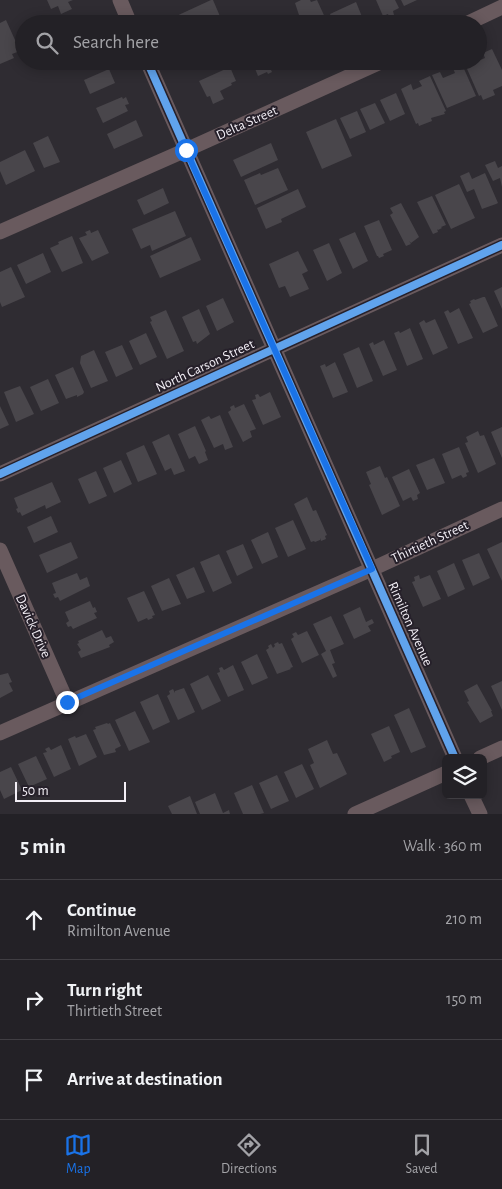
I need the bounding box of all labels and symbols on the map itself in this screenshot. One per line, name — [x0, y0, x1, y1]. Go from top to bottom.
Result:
street label: Delta Street — [214, 103, 280, 143]
route start — [175, 139, 198, 162]
street label: North Carson Street — [153, 337, 257, 395]
street label: Thirtieth Street — [389, 518, 471, 566]
street label: Rimilton Avenue — [385, 580, 435, 668]
street label: Davick Drive — [13, 592, 53, 660]
route end — [56, 691, 79, 714]
scale bar — [15, 779, 126, 802]

